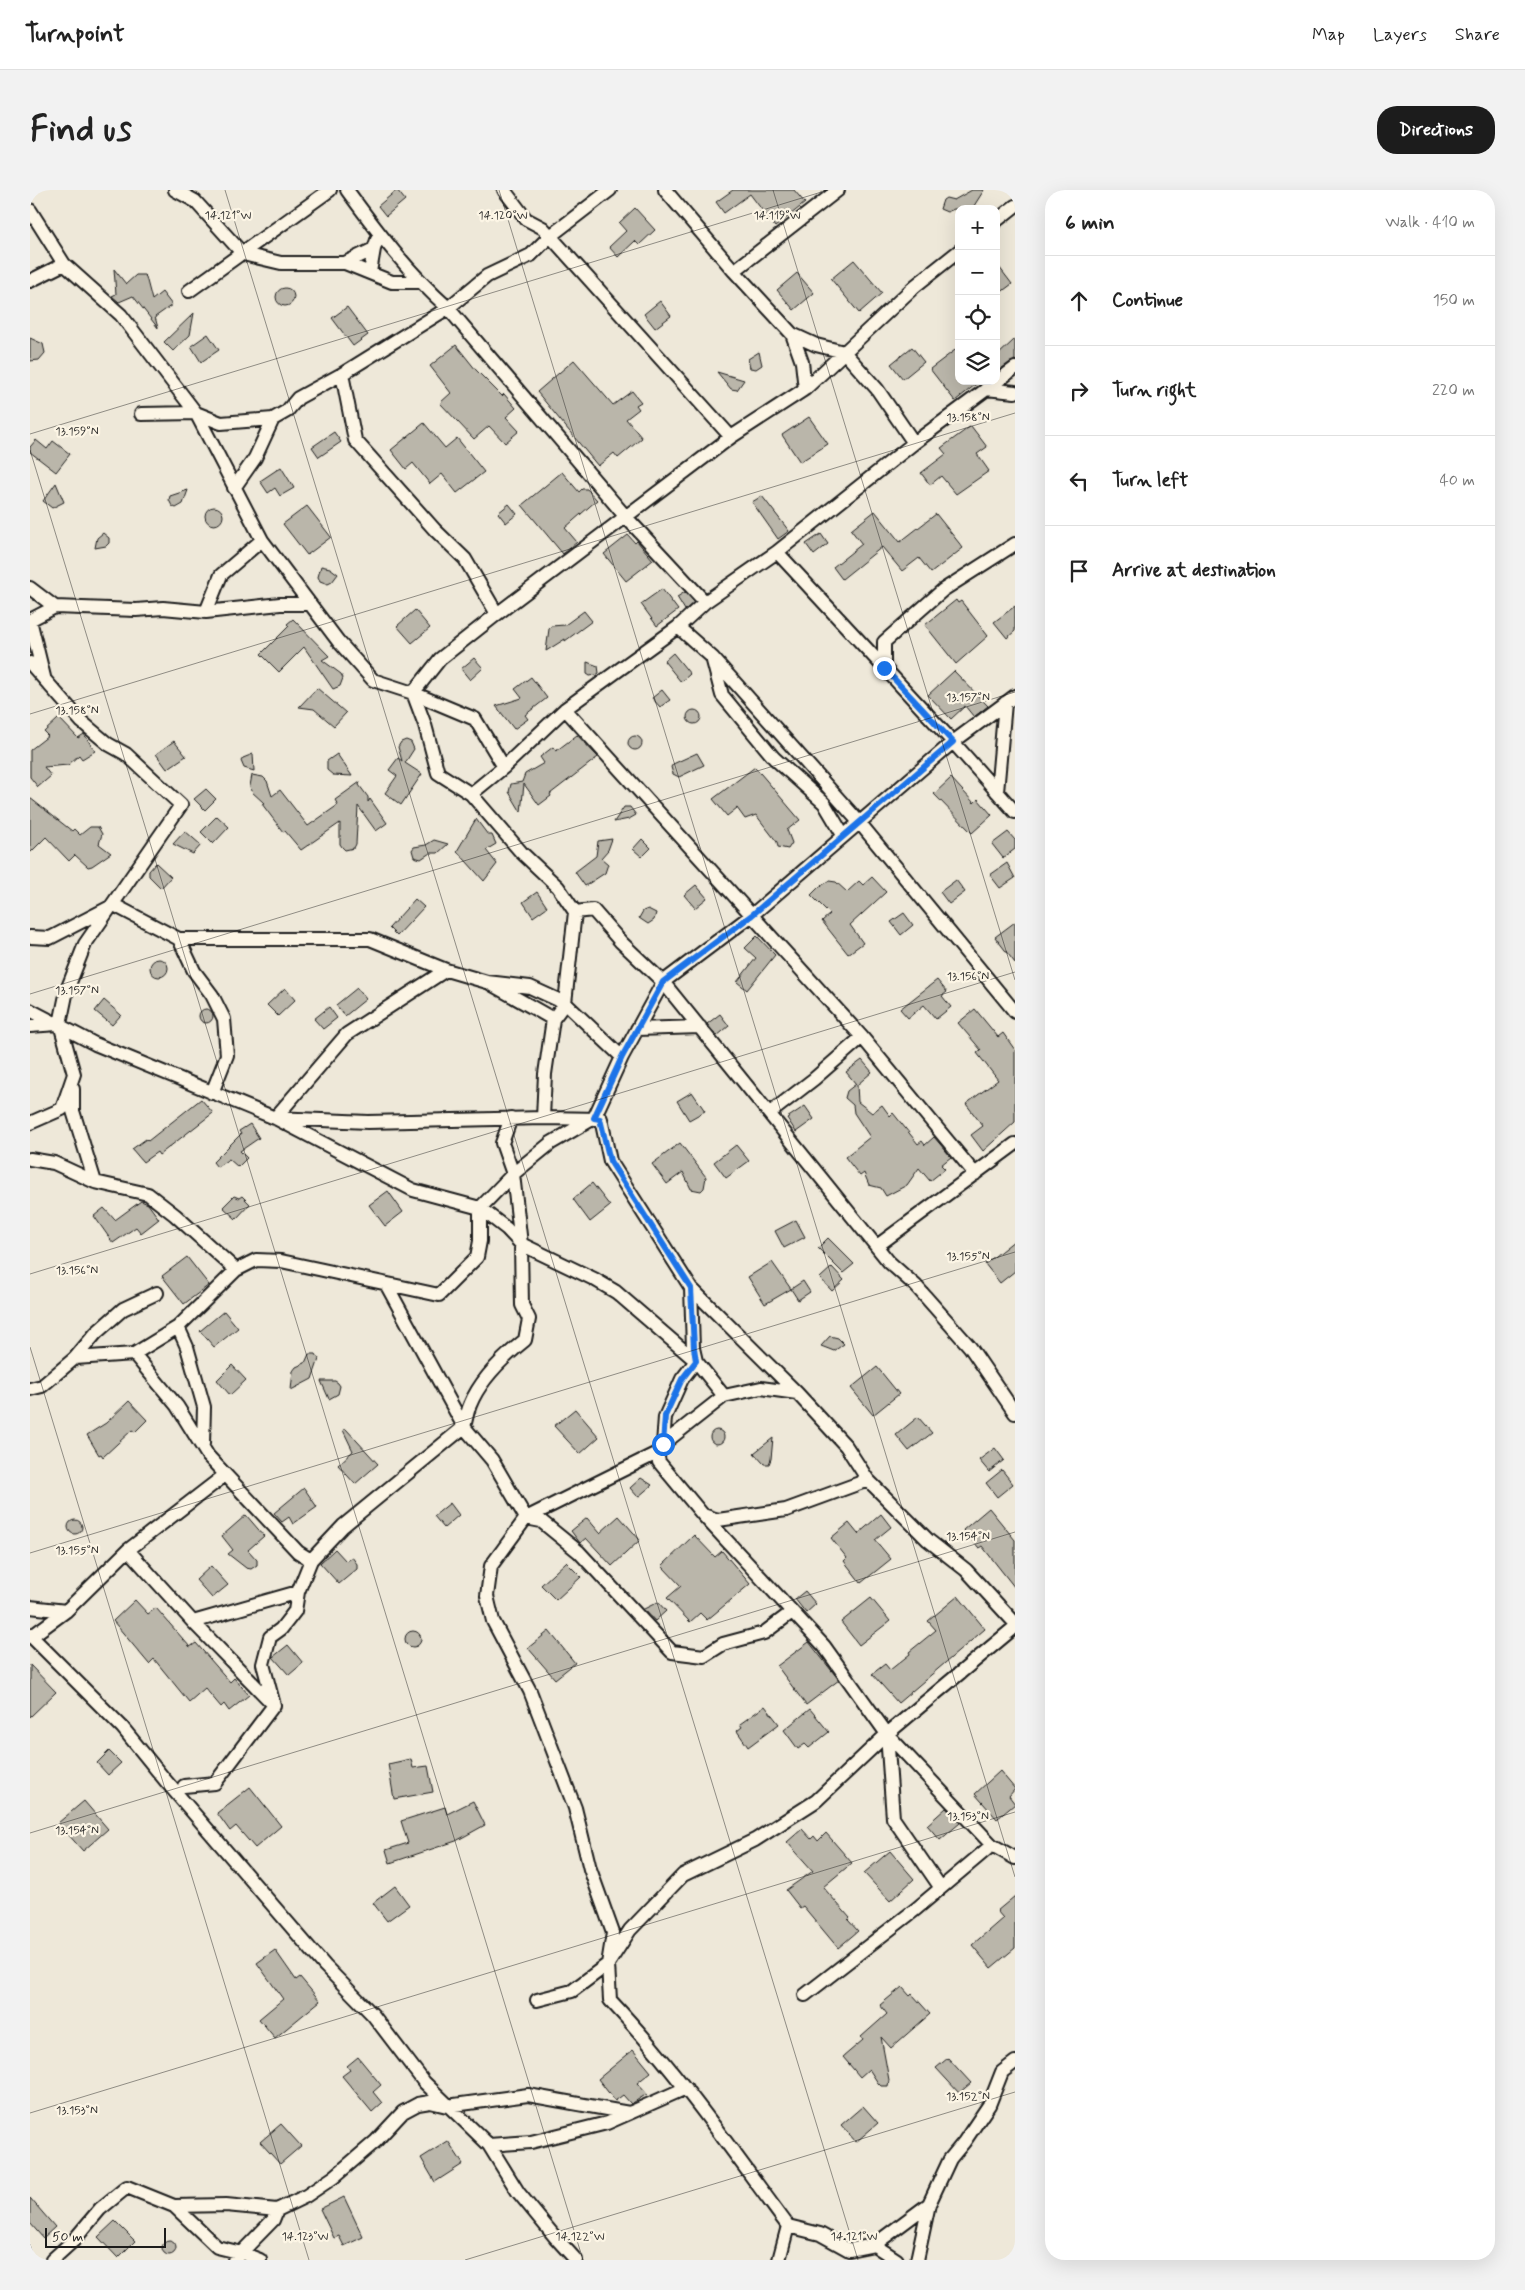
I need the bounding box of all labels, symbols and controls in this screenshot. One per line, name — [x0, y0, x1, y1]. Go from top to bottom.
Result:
text: Turnpoint — [25, 19, 125, 50]
text: Map — [1312, 23, 1345, 47]
text: Layers — [1373, 23, 1427, 47]
text: Share — [1455, 23, 1500, 47]
button: Directions — [1377, 106, 1495, 154]
text: Find us — [30, 107, 132, 153]
map controls — [955, 205, 1000, 385]
button: + — [955, 205, 1000, 250]
text: 14.121°W — [205, 208, 252, 224]
text: 14.120°W — [478, 208, 528, 224]
text: 14.119°W — [753, 208, 801, 224]
text: 6 min — [1065, 209, 1115, 237]
text: Walk · 410 m — [1385, 212, 1475, 233]
button: − — [955, 250, 1000, 295]
icon: ahead — [1065, 287, 1093, 315]
text: Continue — [1112, 288, 1183, 313]
text: 150 m — [1433, 290, 1475, 311]
button: locate — [955, 295, 1000, 340]
button: layers — [955, 340, 1000, 385]
icon: right — [1065, 377, 1093, 405]
text: Turn right — [1112, 378, 1196, 403]
text: 220 m — [1432, 380, 1475, 401]
text: 13.158°N — [946, 410, 990, 426]
text: 13.159°N — [55, 424, 99, 440]
icon: left — [1065, 467, 1093, 495]
text: Turn left — [1112, 468, 1188, 493]
text: 40 m — [1439, 470, 1475, 491]
icon: arrive — [1065, 557, 1093, 585]
text: Arrive at destination — [1112, 558, 1276, 583]
route end — [873, 657, 896, 680]
text: 13.157°N — [946, 690, 990, 706]
text: 13.158°N — [55, 703, 99, 719]
text: 13.156°N — [947, 969, 989, 985]
text: 13.157°N — [55, 983, 99, 999]
text: 13.155°N — [946, 1249, 990, 1265]
text: 13.156°N — [56, 1263, 98, 1279]
route start — [652, 1433, 675, 1456]
text: 13.154°N — [946, 1529, 990, 1545]
text: 13.155°N — [55, 1543, 99, 1559]
text: 13.153°N — [947, 1809, 989, 1825]
text: 13.154°N — [55, 1823, 99, 1839]
text: 13.152°N — [946, 2089, 990, 2105]
text: 13.153°N — [56, 2103, 98, 2119]
scale bar — [45, 2225, 166, 2248]
text: 50 m — [52, 2228, 83, 2246]
text: 14.123°W — [281, 2229, 329, 2245]
text: 14.122°W — [555, 2229, 605, 2245]
text: 14.121°W — [831, 2229, 878, 2245]

